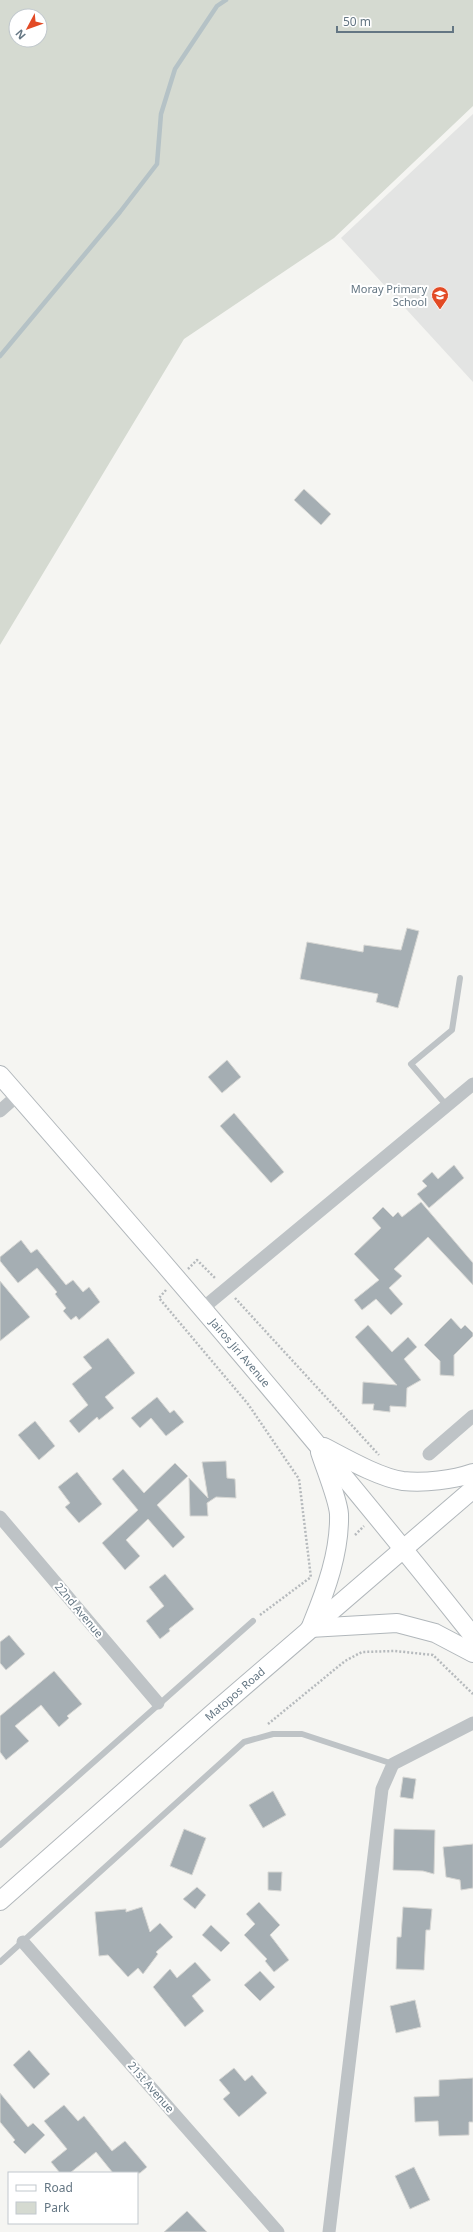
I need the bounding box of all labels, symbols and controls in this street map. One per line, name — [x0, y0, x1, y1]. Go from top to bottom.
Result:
north arrow — [8, 8, 48, 48]
scale bar — [337, 8, 453, 34]
text: 50 m — [343, 13, 371, 30]
text: N — [11, 27, 29, 43]
place label: Moray Primary School — [351, 281, 427, 309]
school or university icon: Moray Primary School — [430, 285, 450, 310]
street label: Jairos Jiri Avenue — [206, 1314, 274, 1390]
street label: 22nd Avenue — [52, 1579, 107, 1640]
street label: Matopos Road — [201, 1664, 268, 1724]
street label: 21st Avenue — [125, 2058, 178, 2115]
legend — [8, 2172, 138, 2224]
text: Road — [44, 2179, 73, 2196]
text: Park — [44, 2199, 70, 2216]

